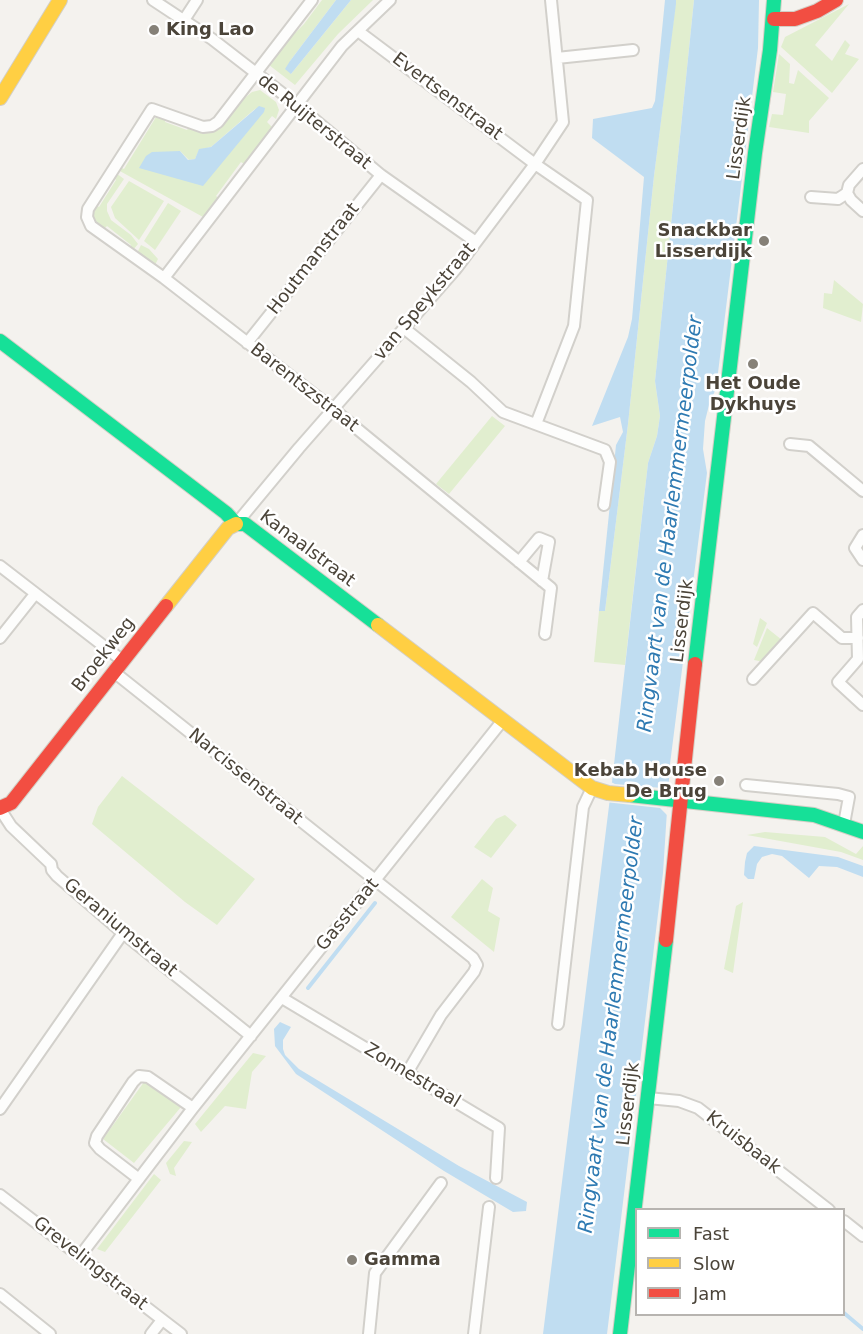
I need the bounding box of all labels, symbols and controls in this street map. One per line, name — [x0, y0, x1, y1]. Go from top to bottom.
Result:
place label: King Lao — [166, 19, 254, 41]
marker: King Lao — [147, 23, 161, 37]
street label: Evertsenstraat — [388, 49, 506, 145]
street label: de Ruijterstraat — [253, 70, 375, 174]
street label: Lisserdijk — [723, 95, 757, 181]
street label: Houtmanstraat — [264, 199, 364, 319]
place label: Snackbar Lisserdijk — [655, 220, 752, 262]
marker: Snackbar Lisserdijk — [757, 234, 771, 248]
street label: van Speykstraat — [370, 239, 480, 365]
water label: Ringvaart van de Haarlemmermeerpolder — [634, 314, 708, 734]
street label: Barentszstraat — [245, 339, 363, 437]
marker: Het Oude Dykhuys — [746, 357, 760, 371]
place label: Het Oude Dykhuys — [705, 373, 801, 416]
street label: Kanaalstraat — [255, 506, 359, 592]
street label: Lisserdijk — [667, 578, 699, 664]
street label: Broekweg — [68, 613, 140, 697]
street label: Narcissenstraat — [184, 724, 306, 830]
place label: Kebab House De Brug — [574, 760, 707, 802]
marker: Kebab House De Brug — [712, 774, 726, 788]
water label: Ringvaart van de Haarlemmermeerpolder — [575, 815, 649, 1235]
street label: Geraniumstraat — [59, 874, 181, 982]
street label: Gasstraat — [312, 874, 384, 956]
street label: Zonnestraal — [360, 1039, 464, 1113]
street label: Lisserdijk — [613, 1061, 645, 1147]
street label: Kruisbaak — [701, 1107, 785, 1179]
legend — [635, 1208, 845, 1316]
street label: Grevelingstraat — [28, 1213, 152, 1315]
text: Fast — [693, 1223, 729, 1244]
place label: Gamma — [364, 1249, 441, 1271]
marker: Gamma — [345, 1253, 359, 1267]
text: Slow — [693, 1253, 735, 1274]
text: Jam — [693, 1283, 727, 1304]

